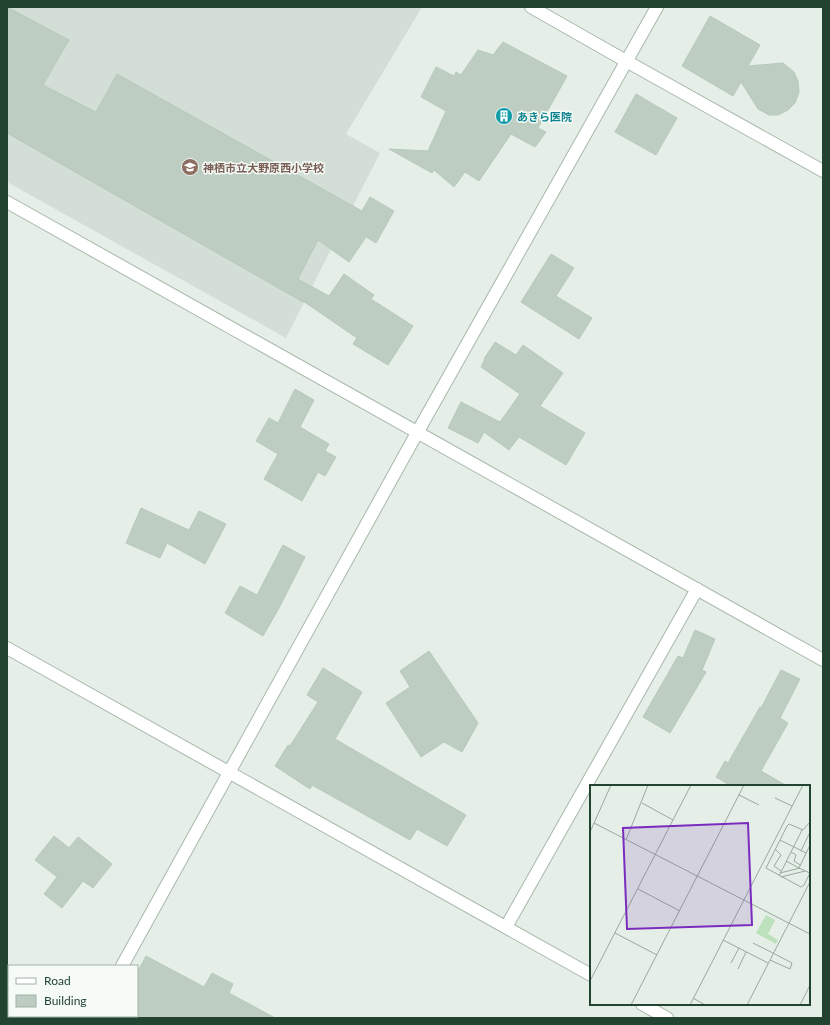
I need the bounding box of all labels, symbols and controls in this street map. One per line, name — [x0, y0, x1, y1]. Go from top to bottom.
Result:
building icon: あきら医院 — [494, 106, 514, 126]
place label: あきら医院 — [517, 110, 572, 123]
school or university icon: 神栖市立大野原西小学校 — [180, 157, 200, 177]
place label: 神栖市立大野原西小学校 — [203, 161, 324, 174]
inset map — [590, 785, 810, 1005]
legend — [8, 965, 138, 1017]
text: Road — [44, 973, 71, 988]
text: Building — [44, 993, 87, 1008]

